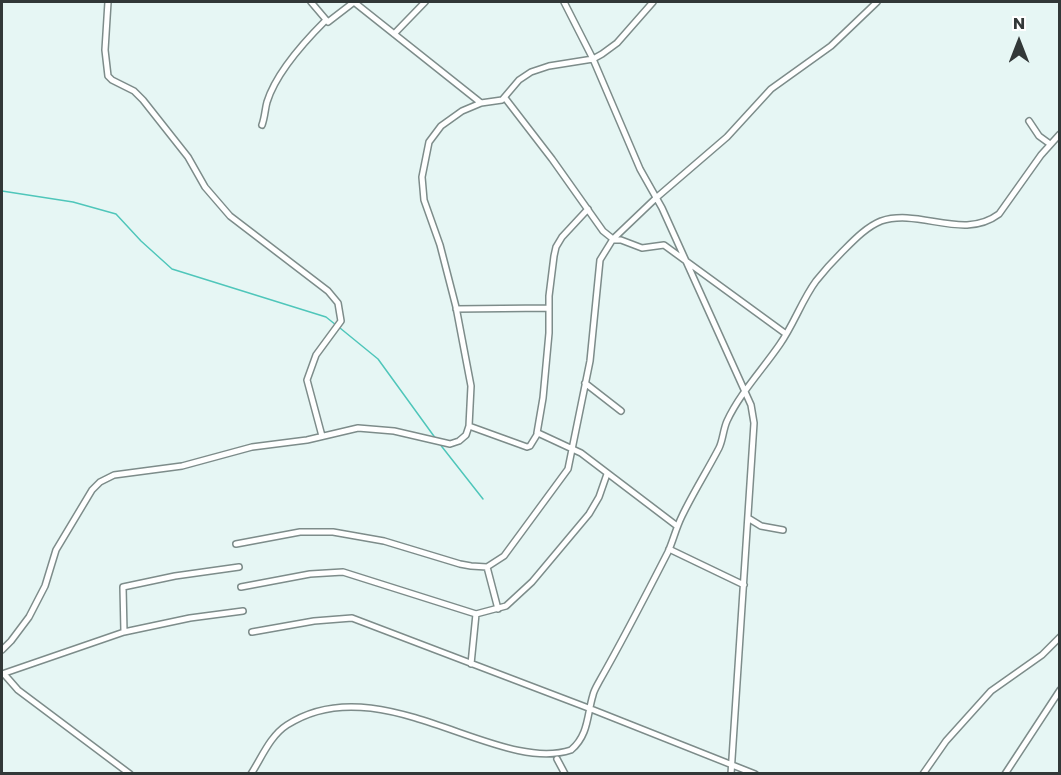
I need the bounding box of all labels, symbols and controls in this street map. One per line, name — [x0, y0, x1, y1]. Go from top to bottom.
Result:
north arrow — [989, 12, 1049, 72]
text: N — [1013, 12, 1025, 35]

